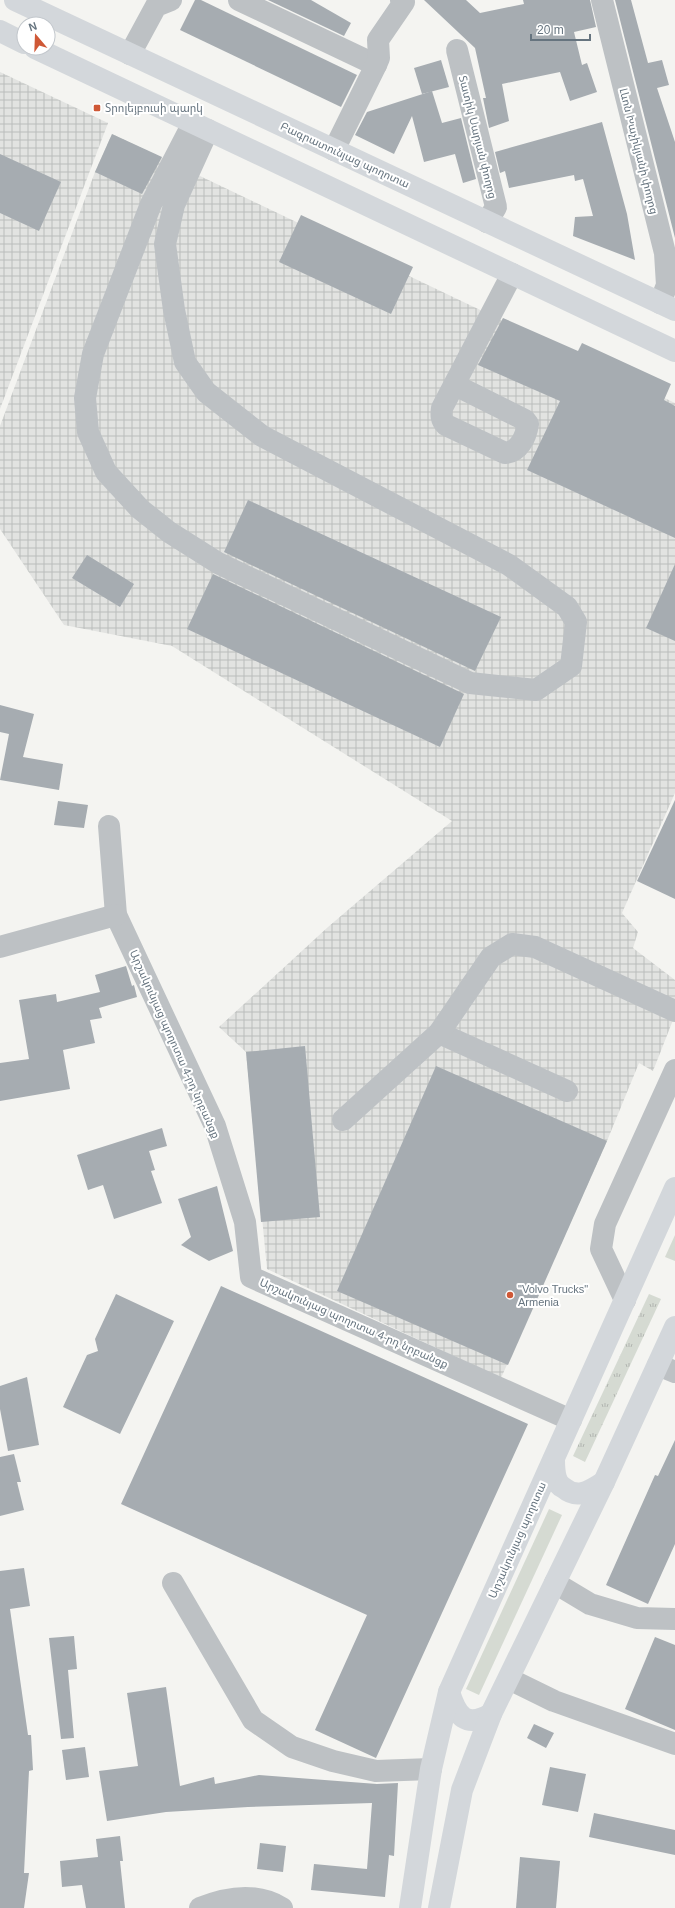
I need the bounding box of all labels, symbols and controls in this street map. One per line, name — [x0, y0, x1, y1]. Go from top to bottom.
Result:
north arrow — [16, 16, 56, 56]
scale bar — [531, 16, 590, 42]
text: N — [27, 20, 39, 34]
text: 20 m — [537, 23, 564, 37]
street label: Տատիկ Սարյան փողոց — [456, 74, 499, 200]
street label: Լևոն Խաչիկյանի փողոց — [617, 87, 660, 216]
place label: Տրոլեյբուսի պարկ — [105, 102, 203, 115]
marker: Տրոլեյբուսի պարկ — [92, 103, 102, 113]
street label: Բագրատունյաց պողոտա — [278, 120, 411, 191]
street label: Արշակունյաց պողոտա 4-րդ նրբանցք — [127, 948, 222, 1141]
street label: Արշակունյաց պողոտա 4-րդ նրբանցք — [257, 1276, 450, 1371]
place label: "Volvo Trucks" Armenia — [518, 1283, 588, 1308]
marker: "Volvo Trucks" Armenia — [505, 1290, 515, 1300]
street label: Արշակունյաց պողոտա — [486, 1480, 549, 1600]

